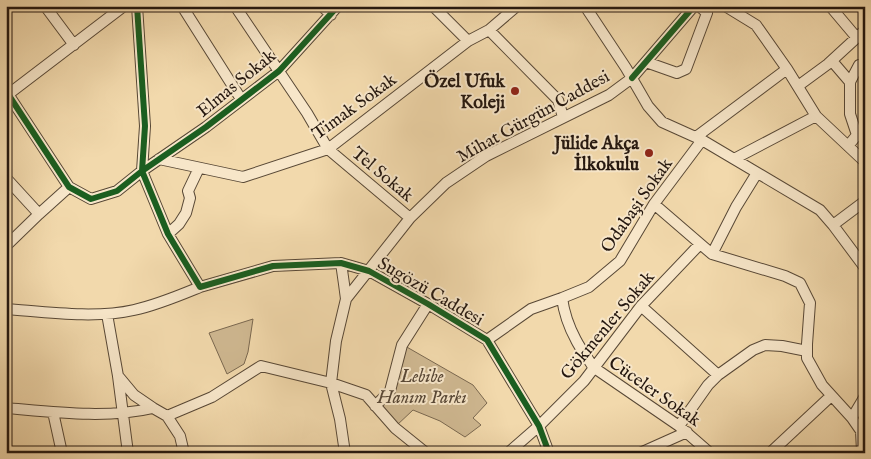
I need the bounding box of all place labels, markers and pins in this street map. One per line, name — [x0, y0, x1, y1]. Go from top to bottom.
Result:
place label: Özel Ufuk Koleji — [424, 69, 506, 115]
marker: Özel Ufuk Koleji — [509, 85, 521, 97]
place label: Jülide Akça İlkokulu — [552, 133, 640, 177]
marker: Jülide Akça İlkokulu — [643, 147, 655, 159]

